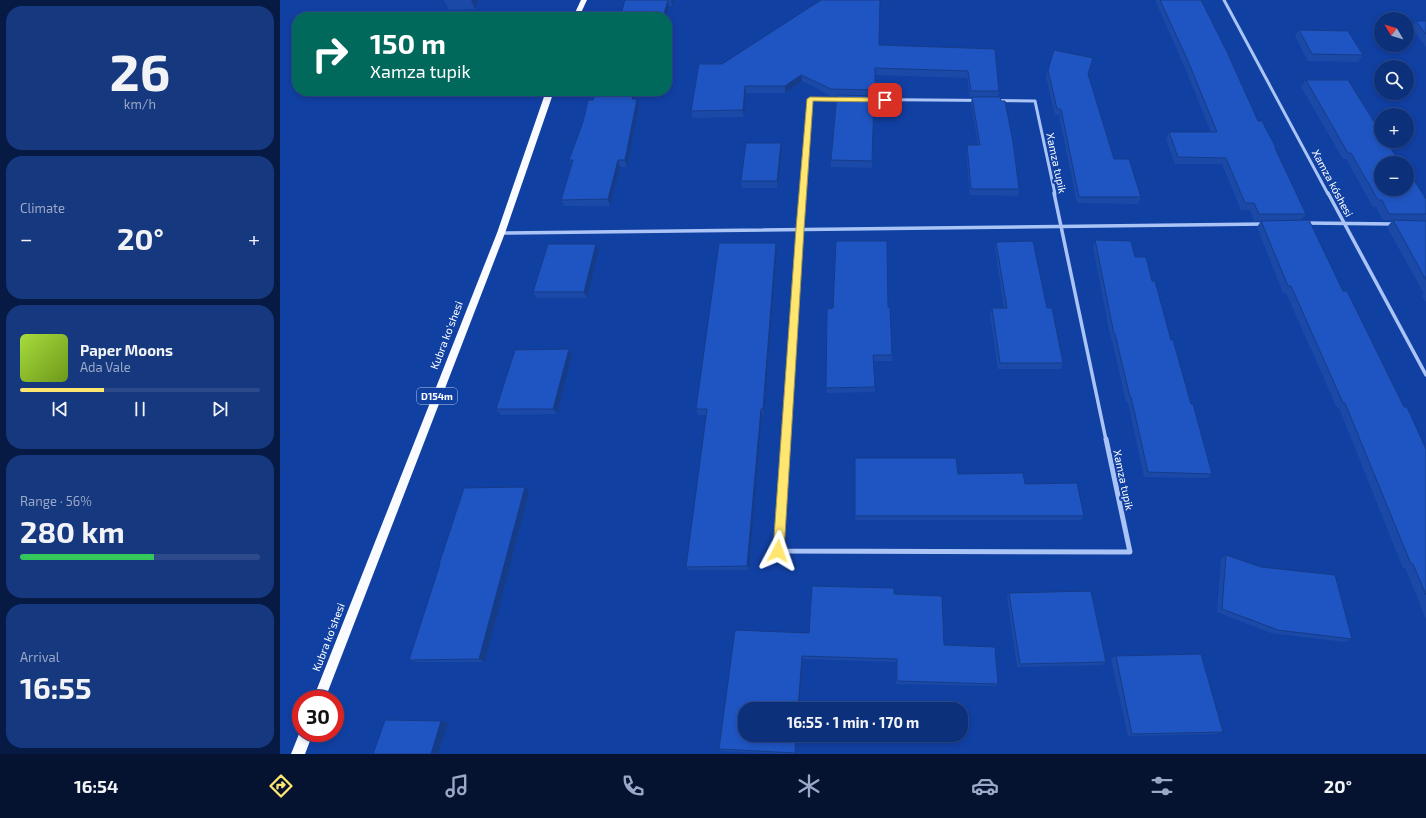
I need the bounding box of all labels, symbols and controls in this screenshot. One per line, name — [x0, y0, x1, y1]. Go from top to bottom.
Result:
north arrow — [1374, 12, 1414, 52]
map controls — [1374, 12, 1414, 196]
text: 150 m — [370, 26, 446, 60]
icon: right — [304, 28, 356, 80]
text: 26 — [110, 39, 170, 101]
text: Xamza tupik — [370, 60, 471, 82]
button: search — [1374, 60, 1414, 100]
pin — [868, 83, 902, 117]
icon: arrive — [874, 89, 896, 111]
text: km/h — [124, 96, 156, 112]
button: + — [1374, 108, 1414, 148]
street label: Xamza tupik — [1044, 132, 1070, 195]
street label: Xamza kóshesi — [1310, 147, 1356, 219]
button: − — [1374, 156, 1414, 196]
text: Climate — [20, 200, 65, 216]
text: 20° — [117, 220, 164, 256]
text: − — [20, 225, 33, 251]
text: + — [248, 225, 260, 251]
street label: Kubra ko'shesi — [427, 299, 465, 371]
text: Paper Moons — [80, 341, 173, 359]
text: Ada Vale — [80, 359, 131, 375]
road number: D154m — [417, 388, 457, 404]
icon: previous — [49, 398, 71, 420]
icon: pause — [129, 398, 151, 420]
icon: next — [209, 398, 231, 420]
street label: Xamza tupik — [1111, 449, 1137, 512]
text: Range · 56% — [20, 493, 92, 509]
text: 280 km — [20, 513, 125, 549]
position arrow — [757, 530, 799, 572]
street label: Kubra ko'shesi — [309, 601, 347, 673]
text: Arrival — [20, 649, 60, 665]
text: 16:55 — [20, 669, 92, 705]
speed limit sign: 30 — [292, 690, 344, 742]
text: 16:55 · 1 min · 170 m — [787, 713, 919, 731]
icon: directions — [267, 772, 295, 800]
icon: music — [443, 772, 471, 800]
icon: phone — [619, 772, 647, 800]
icon: climate — [795, 772, 823, 800]
icon: car — [971, 772, 999, 800]
icon: filters — [1148, 772, 1176, 800]
text: 16:54 — [74, 775, 119, 797]
text: 20° — [1324, 775, 1352, 797]

